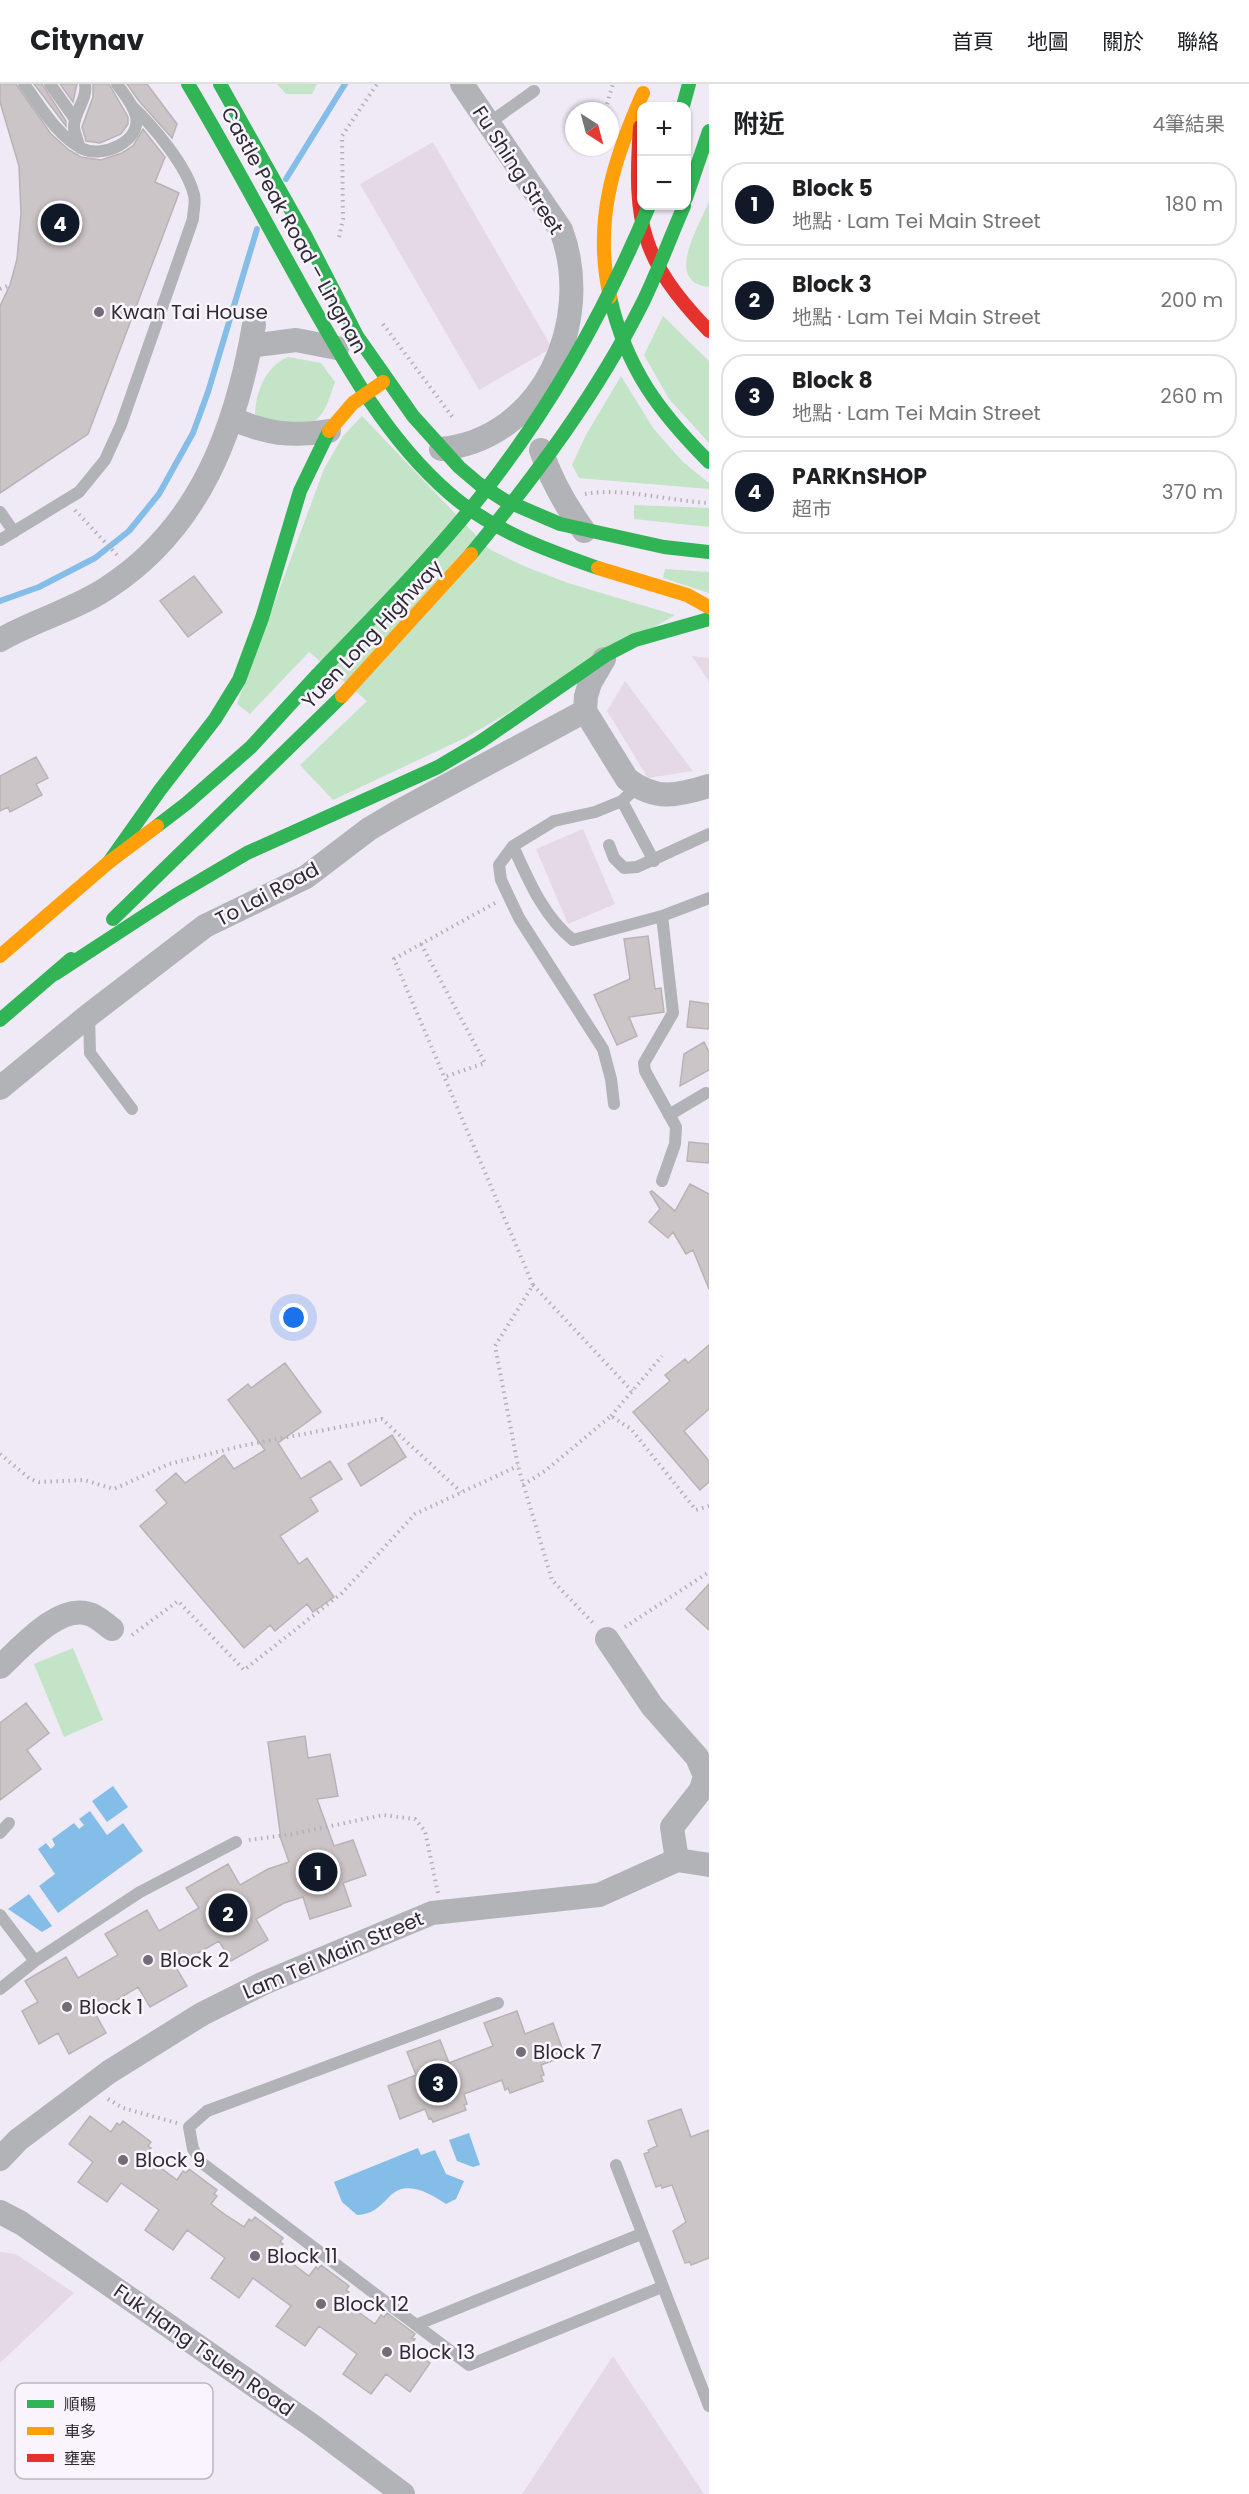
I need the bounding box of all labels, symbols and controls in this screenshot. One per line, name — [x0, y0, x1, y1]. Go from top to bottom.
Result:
text: Citynav — [30, 21, 144, 60]
text: 首頁 — [952, 27, 994, 56]
text: 地圖 — [1027, 27, 1069, 56]
text: 關於 — [1102, 27, 1144, 56]
text: 聯絡 — [1177, 27, 1219, 56]
street label: Fu Shing Street — [466, 100, 570, 240]
street label: Castle Peak Road – Lingnan — [214, 102, 374, 358]
north arrow — [565, 102, 619, 156]
map controls — [637, 102, 691, 210]
button: + — [637, 102, 691, 156]
text: 附近 — [733, 106, 785, 142]
text: 4筆結果 — [1152, 110, 1225, 138]
button: − — [637, 156, 691, 210]
text: Block 5 — [792, 173, 873, 204]
text: 1 — [751, 190, 758, 218]
text: 180 m — [1165, 190, 1223, 218]
pin: 4 — [40, 200, 80, 246]
text: 地點 · Lam Tei Main Street — [792, 207, 1041, 235]
text: Block 3 — [792, 269, 872, 300]
text: 2 — [749, 286, 760, 314]
text: 200 m — [1160, 286, 1223, 314]
place label: Kwan Tai House — [111, 298, 268, 326]
text: 地點 · Lam Tei Main Street — [792, 303, 1041, 331]
marker: Kwan Tai House — [92, 305, 106, 319]
text: Block 8 — [792, 365, 873, 396]
text: 3 — [748, 382, 761, 410]
text: 260 m — [1160, 382, 1223, 410]
text: 地點 · Lam Tei Main Street — [792, 399, 1041, 427]
text: PARKnSHOP — [792, 461, 927, 492]
text: 4 — [748, 478, 761, 506]
text: 370 m — [1162, 478, 1223, 506]
text: 超市 — [792, 495, 832, 523]
street label: Yuen Long Highway — [295, 553, 449, 715]
street label: To Lai Road — [210, 855, 324, 933]
your location — [279, 1303, 308, 1332]
pin: 1 — [298, 1850, 338, 1894]
pin: 2 — [208, 1890, 248, 1936]
street label: Lam Tei Main Street — [238, 1904, 428, 2006]
place label: Block 2 — [160, 1946, 229, 1974]
marker: Block 2 — [141, 1953, 155, 1967]
place label: Block 1 — [79, 1993, 143, 2021]
marker: Block 1 — [60, 2000, 74, 2014]
place label: Block 7 — [533, 2038, 602, 2066]
marker: Block 7 — [514, 2045, 528, 2059]
pin: 3 — [418, 2060, 458, 2106]
place label: Block 9 — [135, 2146, 205, 2174]
marker: Block 9 — [116, 2153, 130, 2167]
place label: Block 11 — [267, 2242, 338, 2270]
marker: Block 11 — [248, 2249, 262, 2263]
street label: Fuk Hang Tsuen Road — [108, 2277, 300, 2423]
place label: Block 12 — [333, 2290, 409, 2318]
marker: Block 12 — [314, 2297, 328, 2311]
place label: Block 13 — [399, 2338, 475, 2366]
marker: Block 13 — [380, 2345, 394, 2359]
legend — [15, 2383, 213, 2479]
text: 順暢 — [64, 2393, 96, 2416]
text: 車多 — [64, 2420, 96, 2443]
text: 壅塞 — [64, 2447, 96, 2470]

